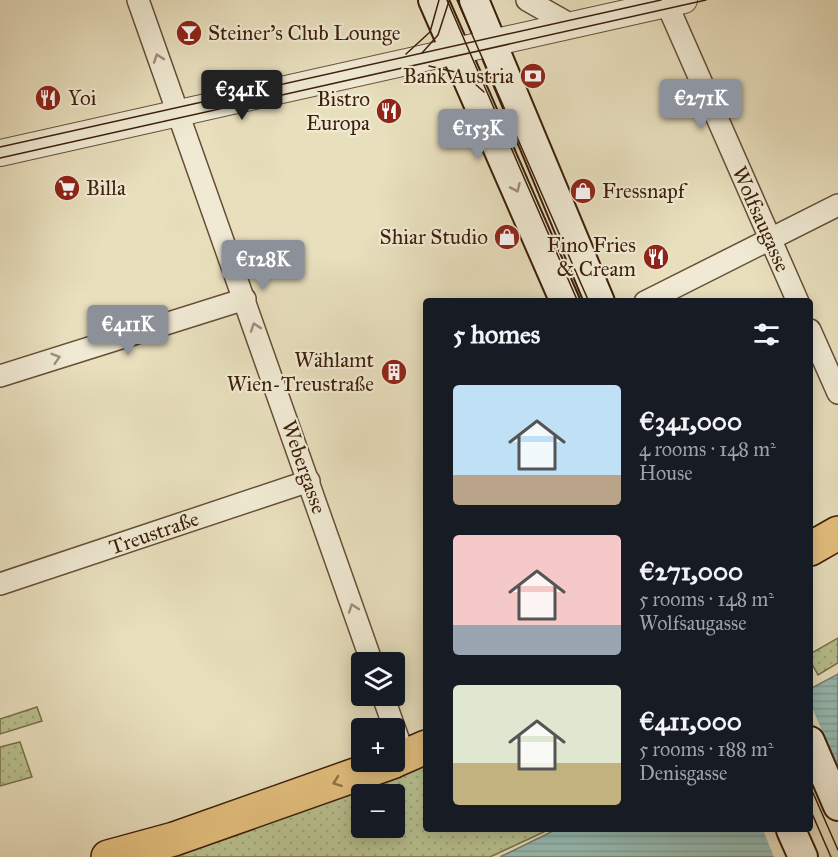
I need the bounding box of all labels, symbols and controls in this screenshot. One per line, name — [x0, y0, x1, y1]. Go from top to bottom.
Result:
bar icon: Steiner's Club Lounge — [174, 18, 204, 48]
place label: Steiner's Club Lounge — [208, 20, 401, 46]
one-way arrow — [153, 53, 166, 64]
bank icon: Bank Austria — [518, 61, 548, 91]
place label: Bank Austria — [403, 63, 514, 89]
pin: €341K — [200, 70, 284, 121]
text: €341K — [215, 77, 269, 101]
pin: €271K — [659, 79, 743, 130]
restaurant icon: Yoi — [33, 83, 63, 113]
place label: Yoi — [68, 85, 97, 111]
place label: Bistro Europa — [306, 86, 370, 136]
text: €271K — [674, 86, 728, 110]
restaurant icon: Bistro Europa — [374, 96, 404, 126]
pin: €153K — [436, 109, 520, 160]
text: €153K — [452, 116, 504, 140]
street label: Wolfsaugasse — [726, 162, 796, 276]
supermarket icon: Billa — [52, 173, 82, 203]
place label: Billa — [86, 175, 126, 201]
shop icon: Fressnapf — [568, 176, 598, 206]
place label: Fressnapf — [602, 178, 688, 204]
one-way arrow — [509, 182, 521, 193]
shop icon: Shiar Studio — [492, 222, 522, 252]
place label: Shiar Studio — [380, 224, 488, 250]
place label: Fino Fries & Cream — [547, 232, 636, 282]
pin: €128K — [221, 240, 305, 291]
restaurant icon: Fino Fries & Cream — [641, 242, 671, 272]
text: €128K — [236, 247, 290, 271]
pin: €411K — [86, 305, 170, 356]
text: €411K — [101, 312, 155, 336]
text: 5 homes — [453, 318, 540, 350]
icon: filters — [750, 318, 783, 351]
one-way arrow — [249, 322, 262, 333]
place label: Wählamt Wien-Treustraße — [227, 347, 375, 397]
one-way arrow — [50, 353, 61, 366]
building icon: Wählamt Wien-Treustraße — [379, 357, 409, 387]
text: €341,000 — [639, 405, 742, 437]
icon: home — [501, 409, 573, 481]
street label: Webergasse — [276, 417, 332, 518]
text: 4 rooms · 148 m² — [639, 437, 776, 461]
text: House — [639, 461, 693, 485]
street label: Treustraße — [106, 505, 202, 560]
text: €271,000 — [639, 555, 743, 587]
icon: home — [501, 559, 573, 631]
text: 5 rooms · 148 m² — [639, 587, 774, 611]
one-way arrow — [347, 603, 360, 614]
text: Wolfsaugasse — [639, 611, 747, 635]
map controls — [351, 652, 405, 838]
button: layers — [351, 652, 405, 706]
text: €411,000 — [639, 705, 742, 737]
icon: home — [501, 709, 573, 781]
button: + — [351, 718, 405, 772]
text: 5 rooms · 188 m² — [639, 737, 774, 761]
text: Denisgasse — [639, 761, 727, 785]
one-way arrow — [332, 774, 343, 787]
button: − — [351, 784, 405, 838]

